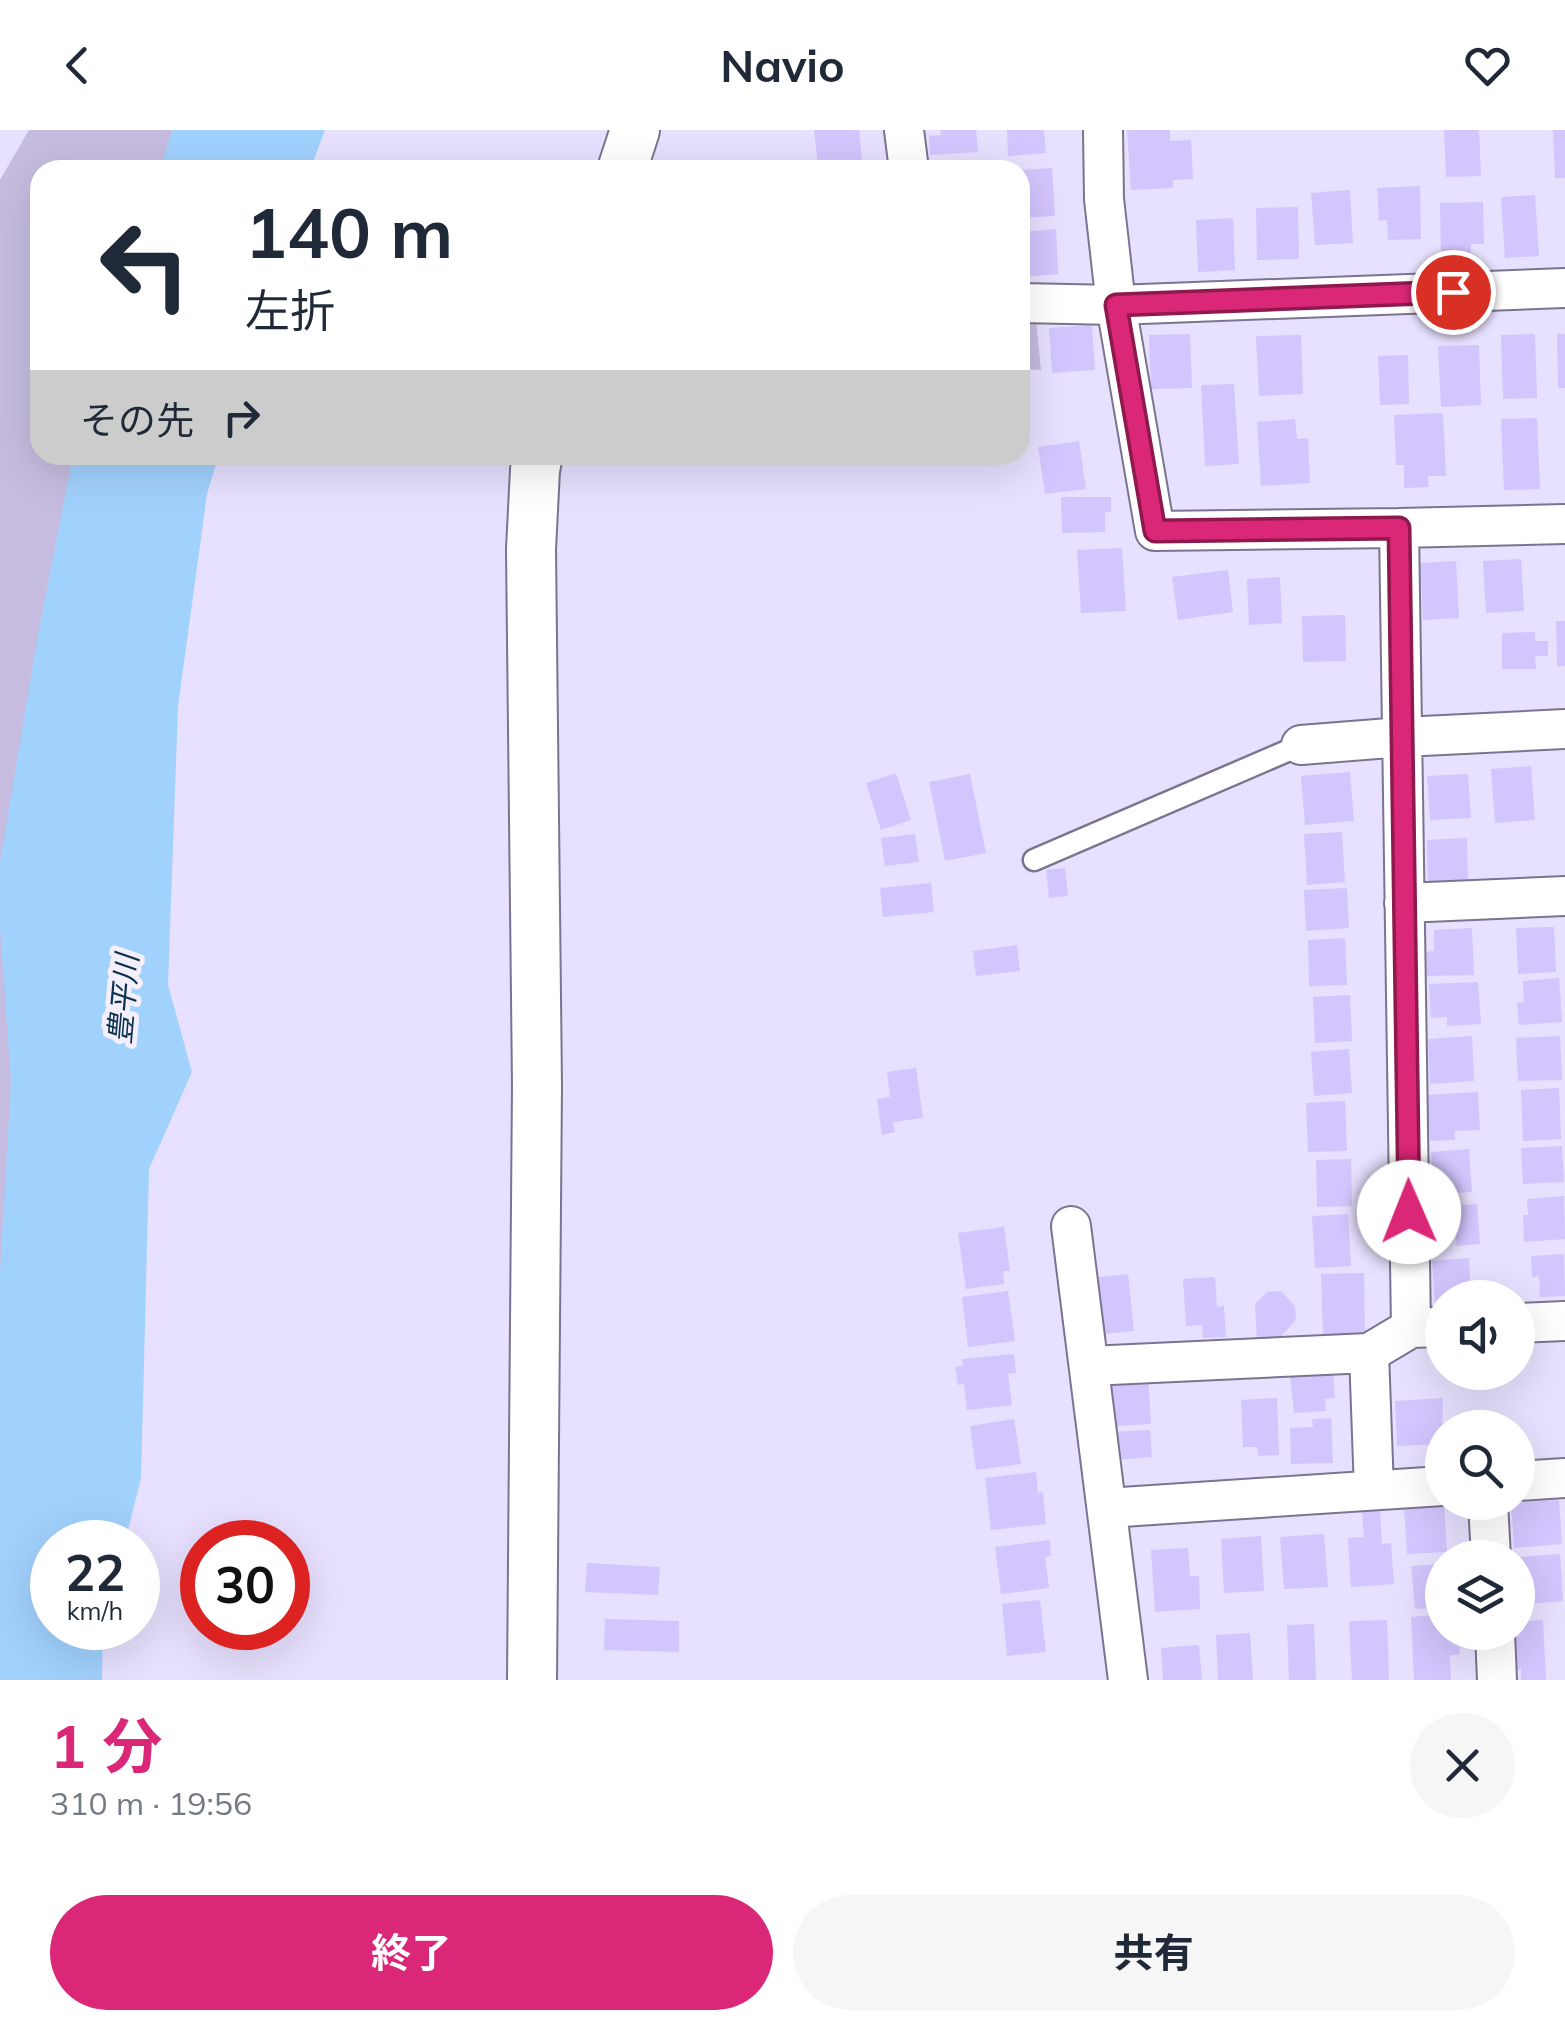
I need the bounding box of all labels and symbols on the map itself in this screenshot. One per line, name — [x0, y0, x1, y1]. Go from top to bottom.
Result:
pin — [1411, 250, 1496, 335]
water label: 豊平川 — [100, 950, 146, 1045]
position arrow — [1357, 1160, 1461, 1264]
speed limit sign: 30 — [180, 1520, 310, 1650]

